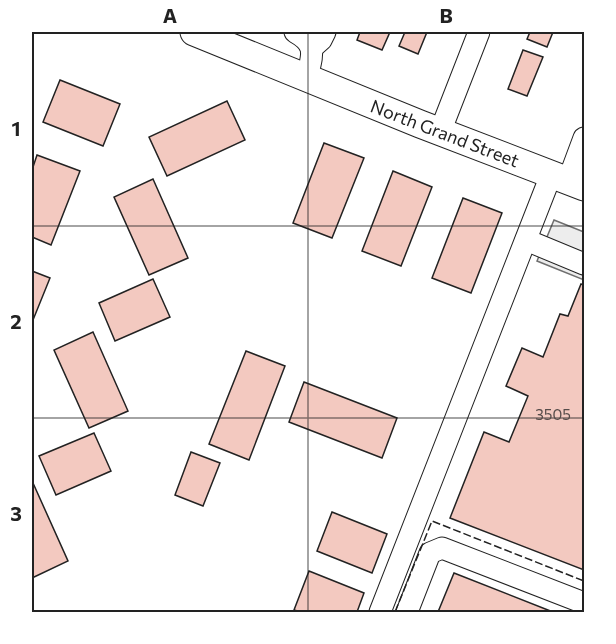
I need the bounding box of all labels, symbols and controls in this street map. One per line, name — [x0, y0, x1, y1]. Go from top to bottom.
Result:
text: A — [163, 3, 177, 27]
text: B — [439, 3, 453, 27]
street label: North Grand Street — [368, 95, 522, 171]
text: 1 — [11, 116, 21, 140]
text: 2 — [10, 309, 22, 333]
house number: 3505 — [535, 405, 571, 423]
text: 3 — [10, 501, 22, 525]

